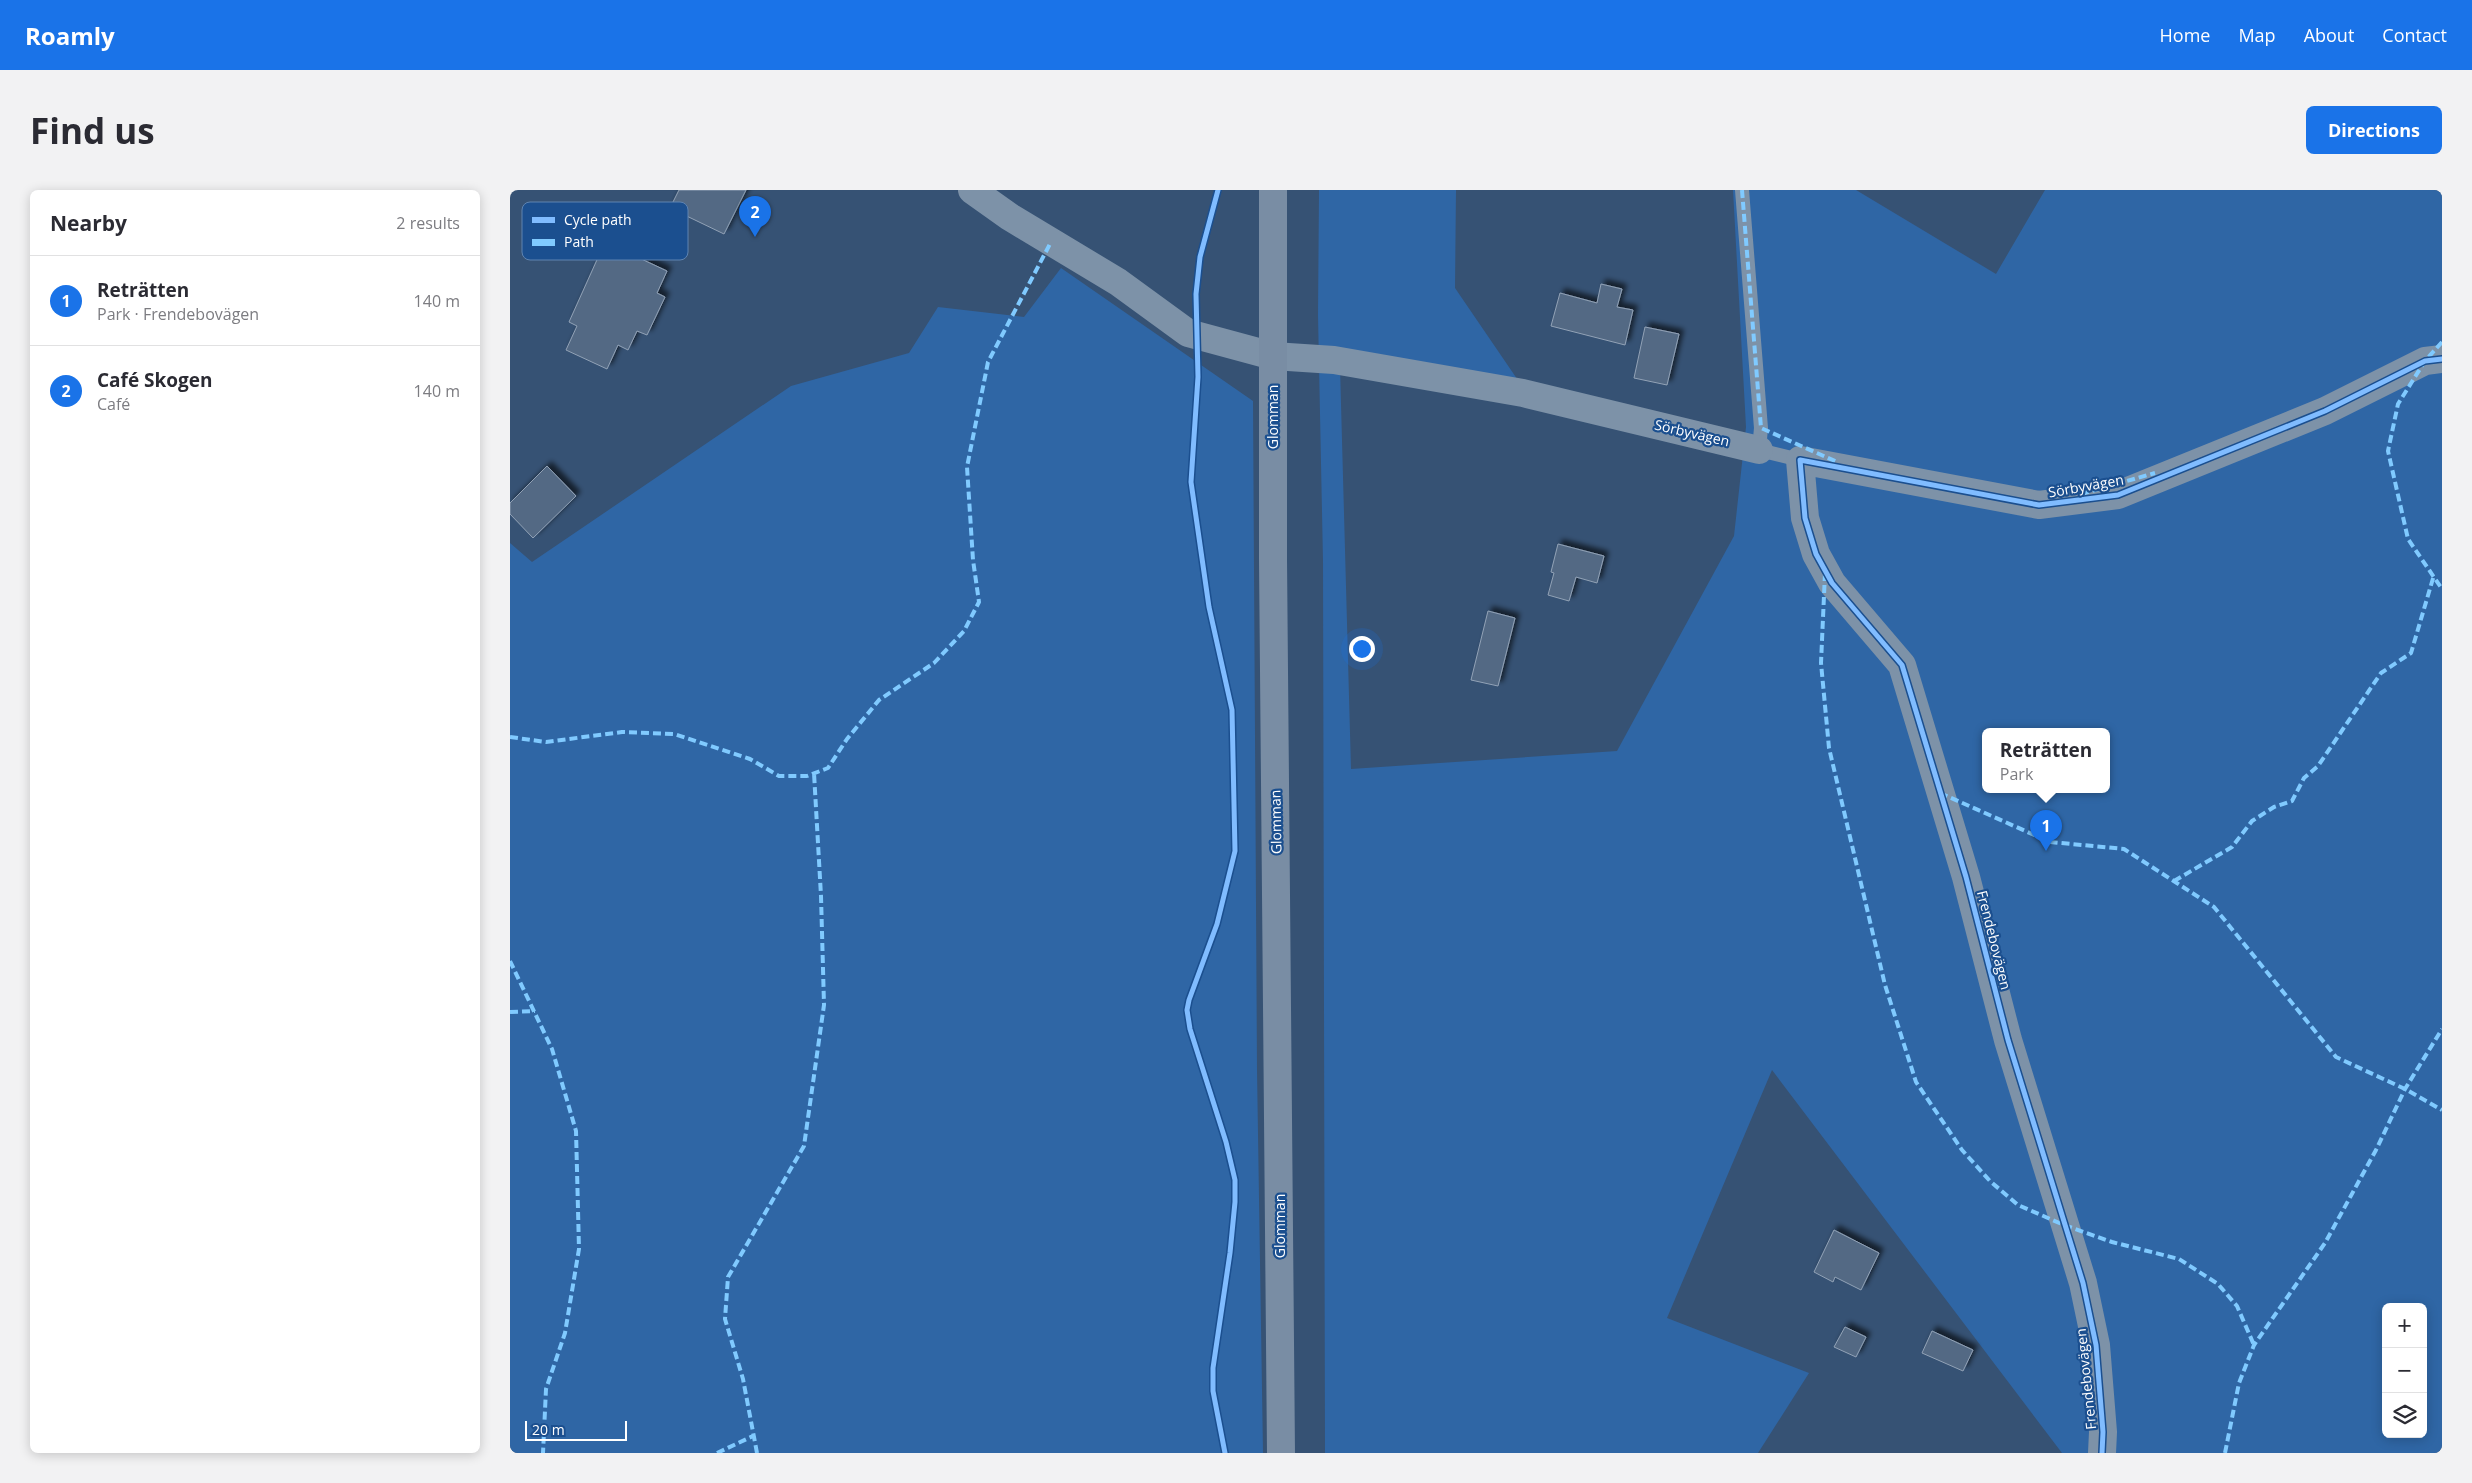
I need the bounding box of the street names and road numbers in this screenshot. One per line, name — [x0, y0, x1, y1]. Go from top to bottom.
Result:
street label: Glomman — [1263, 385, 1282, 449]
street label: Sörbyvägen — [1653, 415, 1731, 450]
street label: Sörbyvägen — [2047, 470, 2125, 501]
street label: Glomman — [1265, 790, 1286, 854]
street label: Frendebovägen — [1973, 888, 2016, 991]
street label: Glomman — [1270, 1194, 1289, 1258]
street label: Frendebovägen — [2071, 1328, 2100, 1431]

